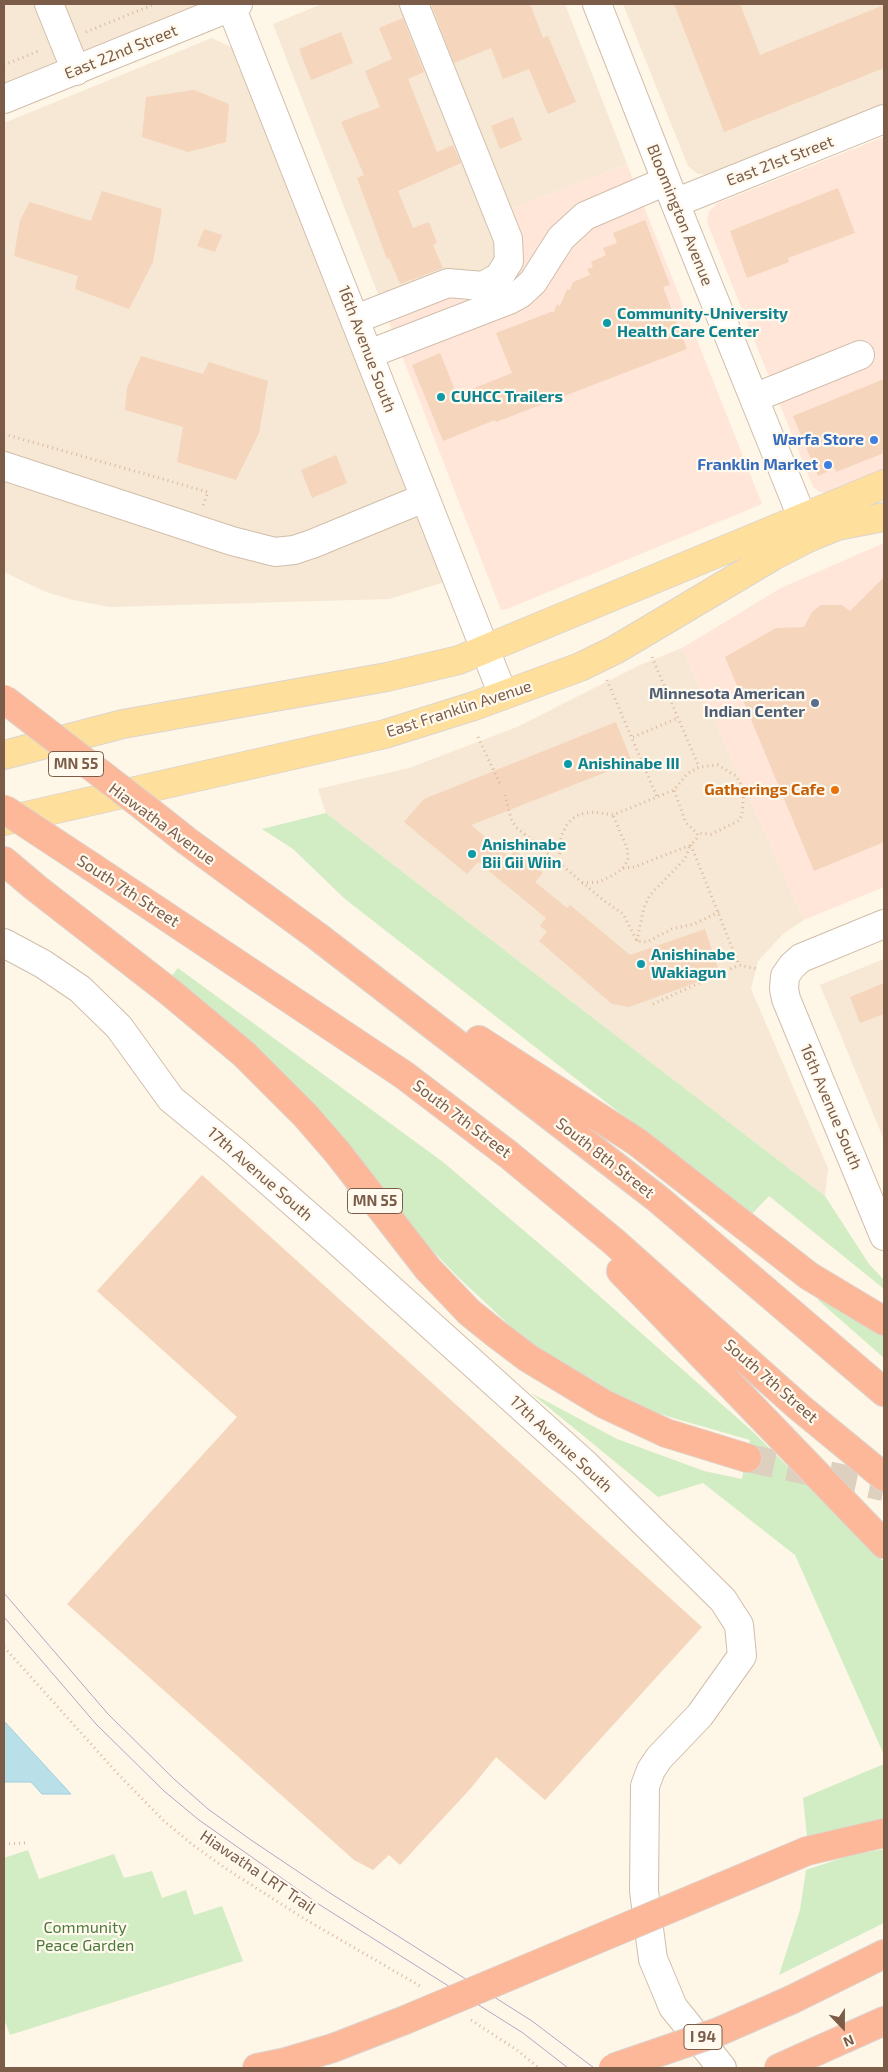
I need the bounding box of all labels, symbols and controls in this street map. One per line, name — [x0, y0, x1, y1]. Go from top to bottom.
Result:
street label: East 22nd Street — [62, 21, 180, 83]
street label: East 21st Street — [724, 132, 836, 190]
street label: Bloomington Avenue — [643, 142, 717, 288]
street label: 16th Avenue South — [334, 283, 400, 415]
place label: Community-University Health Care Center — [617, 304, 788, 342]
marker: Community-University Health Care Center — [601, 317, 613, 329]
place label: CUHCC Trailers — [451, 387, 563, 407]
marker: CUHCC Trailers — [435, 391, 447, 403]
place label: Warfa Store — [773, 430, 864, 450]
marker: Warfa Store — [868, 434, 880, 446]
place label: Franklin Market — [697, 455, 818, 475]
marker: Franklin Market — [822, 459, 834, 471]
street label: East Franklin Avenue — [384, 676, 534, 742]
place label: Minnesota American Indian Center — [649, 684, 805, 722]
marker: Minnesota American Indian Center — [809, 697, 821, 709]
road number: MN 55 — [48, 752, 104, 776]
place label: Anishinabe III — [578, 754, 680, 774]
marker: Anishinabe III — [562, 758, 574, 770]
street label: Hiawatha Avenue — [105, 779, 219, 869]
place label: Gatherings Cafe — [704, 780, 825, 800]
marker: Gatherings Cafe — [829, 784, 841, 796]
place label: Anishinabe Bii Gii Wiin — [482, 835, 566, 873]
marker: Anishinabe Bii Gii Wiin — [466, 848, 478, 860]
street label: South 7th Street — [73, 851, 183, 931]
place label: Anishinabe Wakiagun — [651, 945, 735, 983]
marker: Anishinabe Wakiagun — [635, 958, 647, 970]
street label: 16th Avenue South — [796, 1041, 866, 1173]
street label: South 7th Street — [409, 1076, 515, 1162]
street label: South 8th Street — [552, 1114, 658, 1202]
street label: 17th Avenue South — [203, 1123, 317, 1225]
road number: MN 55 — [348, 1188, 402, 1214]
street label: South 7th Street — [720, 1335, 822, 1427]
street label: 17th Avenue South — [506, 1392, 616, 1496]
street label: Hiawatha LRT Trail — [196, 1826, 320, 1918]
park label: Community Peace Garden — [36, 1918, 134, 1956]
north arrow — [818, 2002, 868, 2052]
road number: I 94 — [684, 2024, 722, 2050]
text: N — [841, 2032, 857, 2051]

